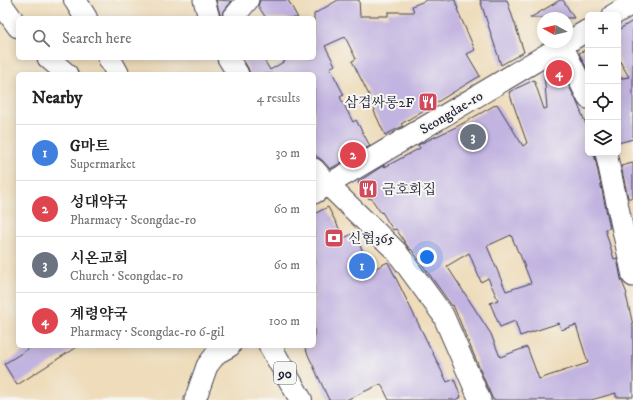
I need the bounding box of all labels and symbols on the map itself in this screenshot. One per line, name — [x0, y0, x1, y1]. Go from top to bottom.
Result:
north arrow — [537, 12, 573, 48]
pin: 4 — [546, 58, 572, 88]
street label: Seongdae-ro — [417, 87, 487, 139]
restaurant icon: 삼겹싸롱2F — [417, 91, 439, 113]
place label: 삼겹싸롱2F — [344, 94, 414, 112]
pin: 3 — [460, 122, 486, 152]
pin: 2 — [340, 140, 366, 170]
restaurant icon: 금호회집 — [357, 178, 379, 200]
place label: 금호회집 — [382, 181, 436, 199]
bank icon: 신협365 — [323, 227, 345, 249]
place label: 신협365 — [348, 230, 395, 248]
your location — [417, 247, 437, 267]
pin: 1 — [349, 251, 375, 281]
road number: 90 — [274, 362, 296, 384]

